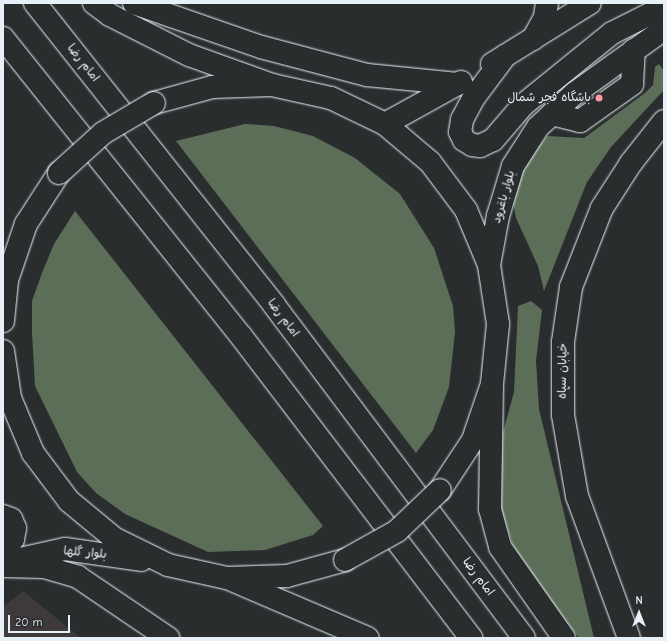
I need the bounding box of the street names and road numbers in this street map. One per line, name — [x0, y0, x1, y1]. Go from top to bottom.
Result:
street label: امام رضا — [64, 41, 102, 85]
street label: بلوار باغرود — [490, 169, 518, 225]
street label: امام رضا — [264, 296, 302, 340]
street label: خیابان سپاه — [555, 343, 571, 399]
street label: بلوار گلها — [63, 544, 107, 562]
street label: امام رضا — [459, 555, 497, 599]

